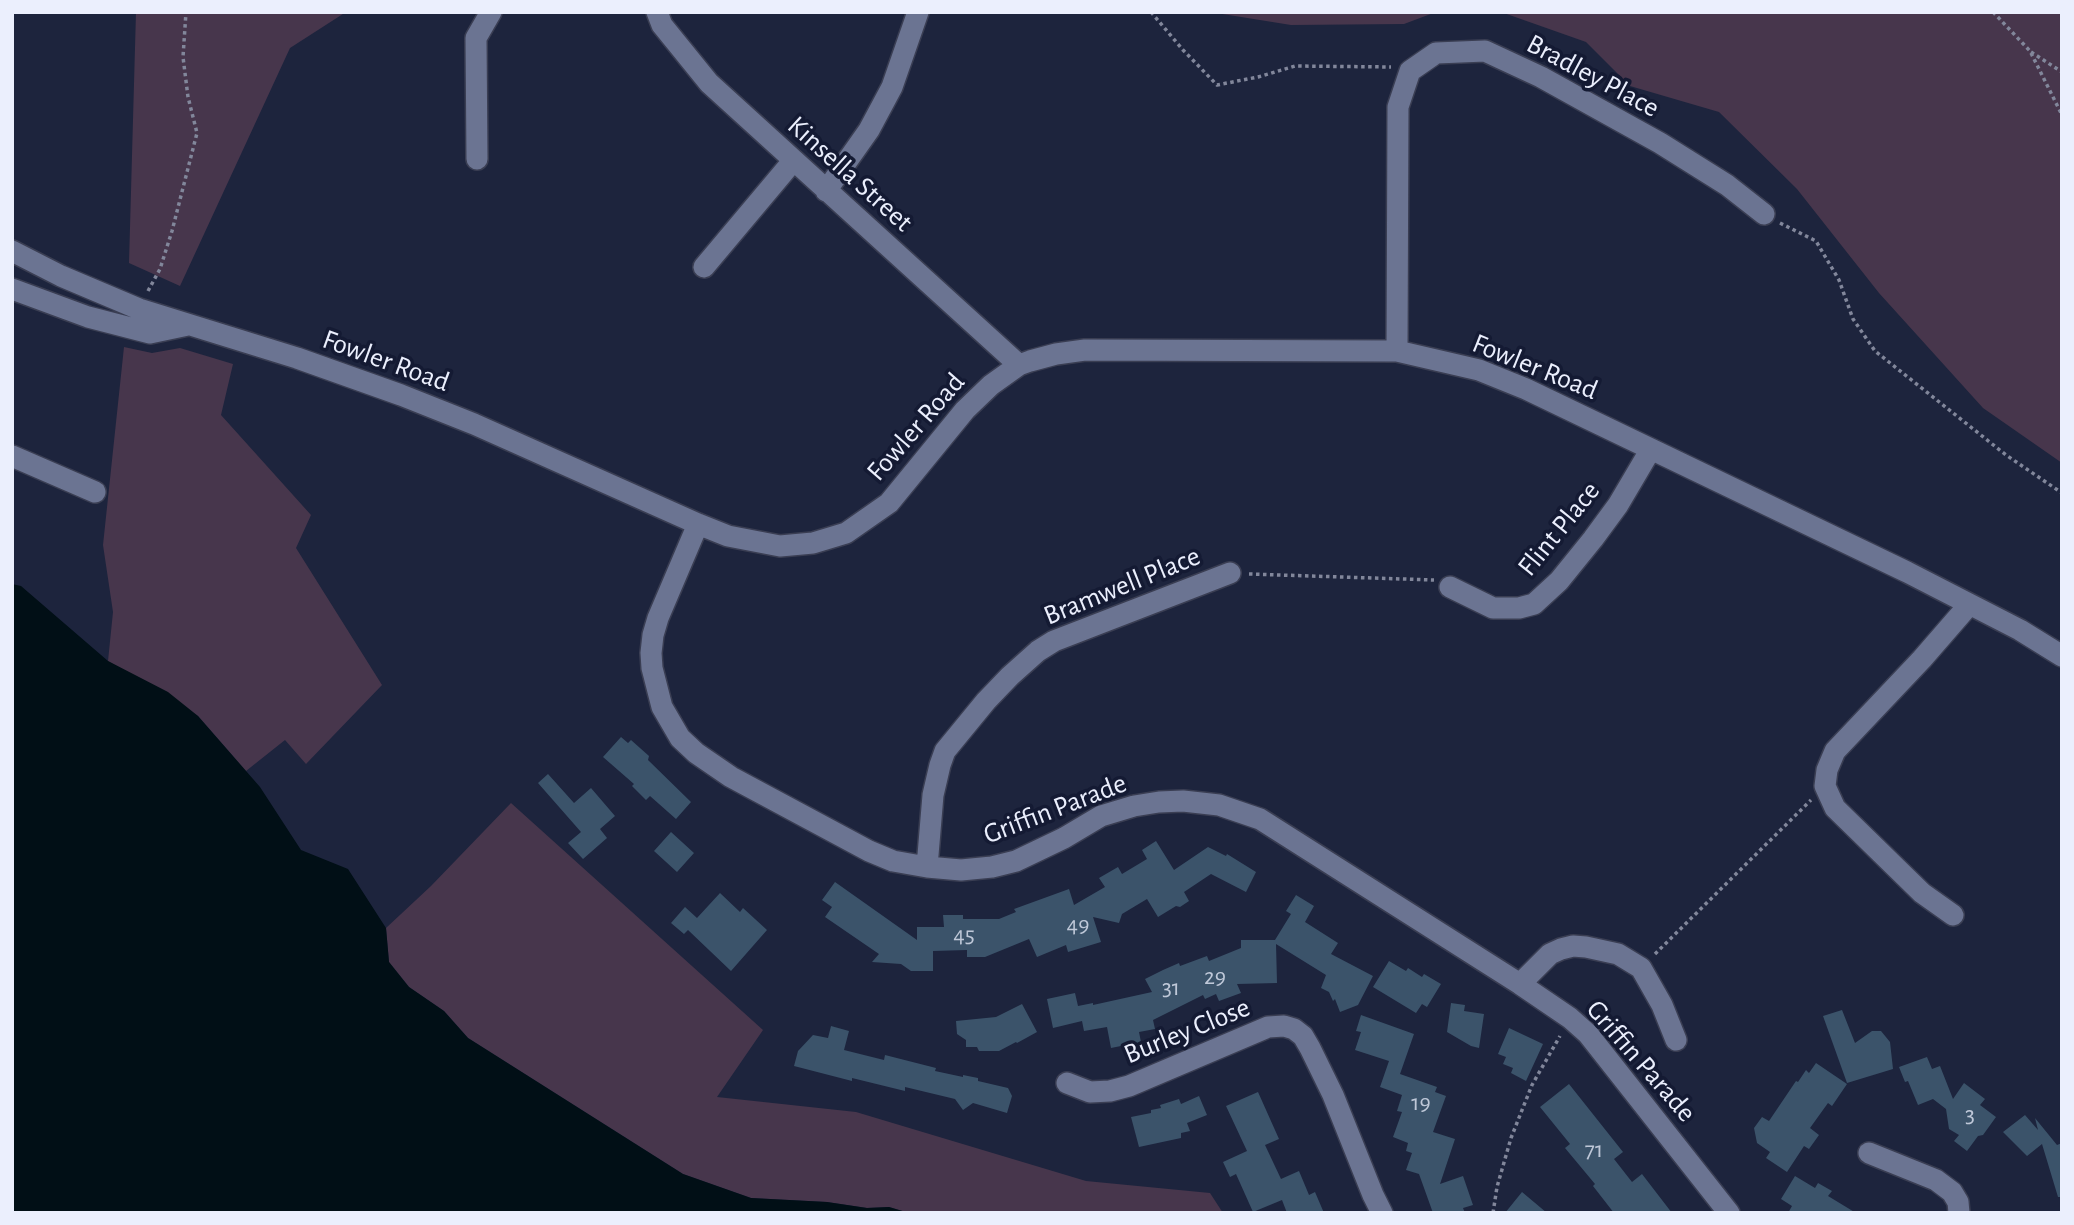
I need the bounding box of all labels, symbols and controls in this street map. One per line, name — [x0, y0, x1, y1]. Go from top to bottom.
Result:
street label: Bradley Place — [1521, 27, 1665, 125]
street label: Kinsella Street — [780, 109, 920, 239]
street label: Fowler Road — [318, 323, 454, 399]
street label: Fowler Road — [1467, 327, 1603, 407]
street label: Fowler Road — [860, 366, 972, 488]
street label: Flint Place — [1511, 475, 1607, 583]
street label: Bramwell Place — [1039, 539, 1205, 633]
street label: Griffin Parade — [979, 766, 1131, 852]
house number: 49 — [1067, 911, 1089, 939]
house number: 45 — [953, 921, 975, 949]
house number: 29 — [1204, 963, 1226, 991]
house number: 31 — [1162, 974, 1180, 1002]
street label: Burley Close — [1119, 991, 1255, 1071]
street label: Griffin Parade — [1579, 993, 1703, 1129]
house number: 19 — [1411, 1089, 1431, 1117]
house number: 3 — [1965, 1101, 1975, 1129]
house number: 71 — [1585, 1136, 1603, 1164]

